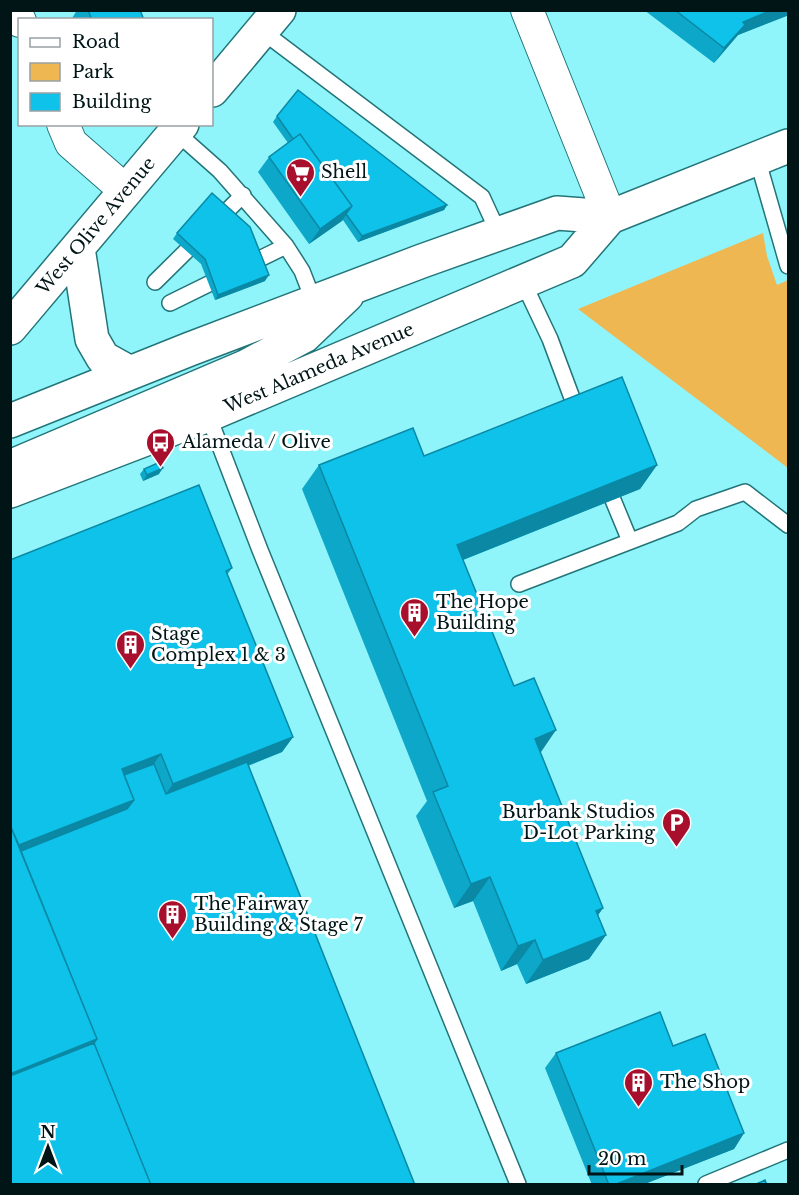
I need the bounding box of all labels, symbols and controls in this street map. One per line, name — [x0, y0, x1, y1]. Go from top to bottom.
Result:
legend — [18, 18, 213, 126]
text: Road — [72, 31, 120, 53]
text: Park — [72, 61, 114, 83]
text: Building — [72, 91, 151, 113]
street label: West Olive Avenue — [31, 153, 160, 300]
supermarket icon: Shell — [284, 156, 316, 198]
place label: Shell — [321, 161, 367, 183]
street label: West Alameda Avenue — [220, 318, 417, 418]
bus stop icon: Alameda / Olive — [145, 426, 177, 468]
place label: Alameda / Olive — [181, 431, 331, 453]
place label: The Hope Building — [436, 591, 529, 634]
building icon: The Hope Building — [399, 596, 431, 638]
place label: Stage Complex 1 & 3 — [151, 623, 286, 666]
building icon: Stage Complex 1 & 3 — [114, 628, 146, 670]
place label: Burbank Studios D-Lot Parking — [502, 801, 655, 844]
parking icon: Burbank Studios D-Lot Parking — [660, 806, 692, 848]
place label: The Fairway Building & Stage 7 — [194, 893, 364, 936]
building icon: The Fairway Building & Stage 7 — [157, 898, 189, 940]
building icon: The Shop — [623, 1066, 655, 1108]
place label: The Shop — [660, 1071, 750, 1093]
north arrow — [18, 1117, 78, 1177]
text: N — [40, 1122, 56, 1142]
scale bar — [589, 1138, 682, 1176]
text: 20 m — [598, 1148, 646, 1170]

